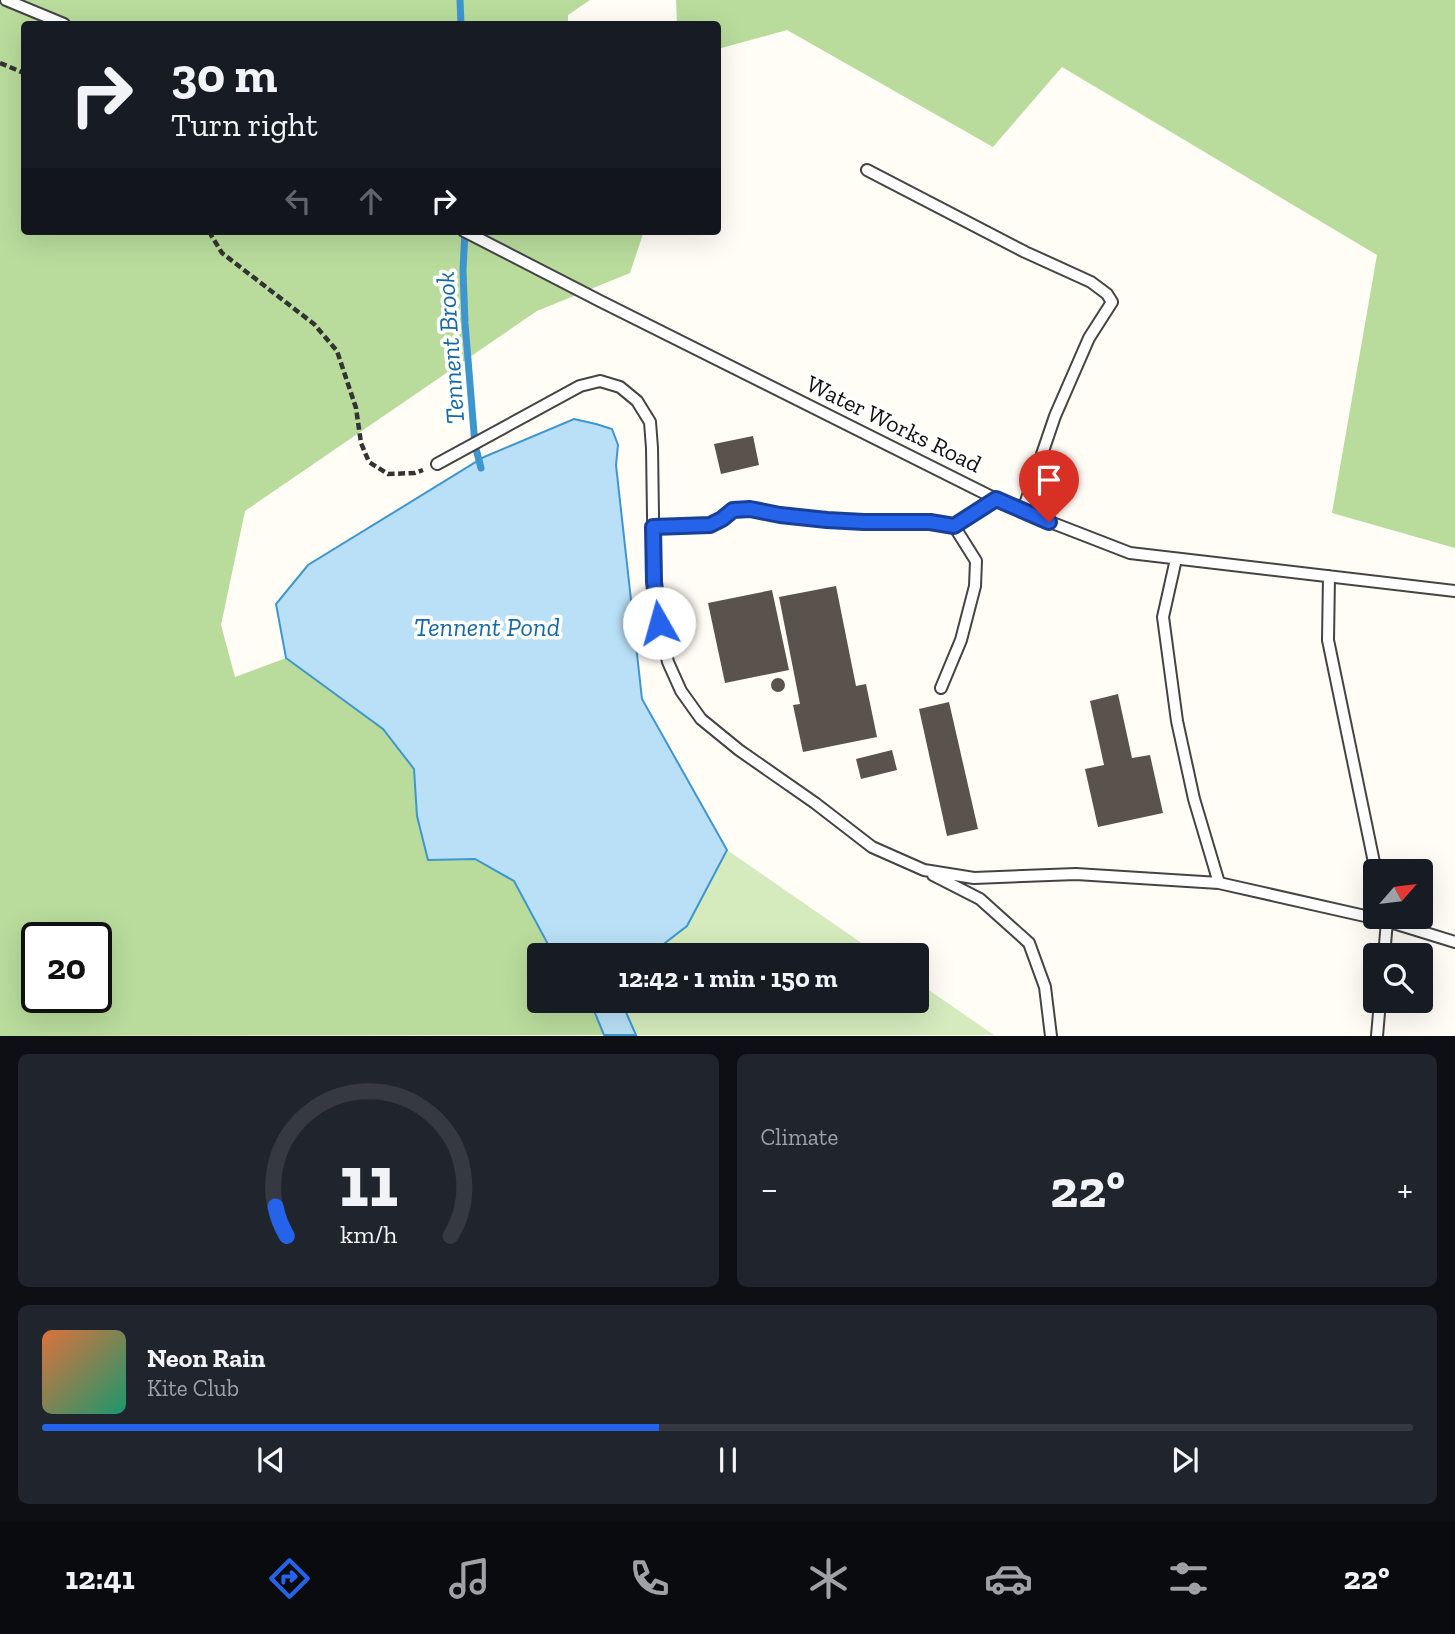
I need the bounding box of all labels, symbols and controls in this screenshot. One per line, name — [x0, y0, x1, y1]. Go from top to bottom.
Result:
text: 30 m — [171, 46, 277, 105]
icon: right — [56, 49, 147, 140]
text: Turn right — [171, 106, 318, 144]
icon: left — [279, 182, 317, 220]
icon: ahead — [352, 182, 390, 220]
icon: right — [425, 182, 463, 220]
water label: Tennent Brook — [429, 271, 471, 425]
street label: Water Works Road — [802, 369, 986, 478]
pin — [1019, 450, 1079, 522]
icon: arrive — [1030, 461, 1068, 499]
position arrow — [622, 586, 696, 660]
water label: Tennent Pond — [414, 611, 560, 643]
north arrow — [1363, 859, 1433, 929]
map controls — [1363, 859, 1433, 1013]
speed limit sign: 20 — [21, 922, 112, 1013]
button: search — [1363, 943, 1433, 1013]
text: 12:42 · 1 min · 150 m — [618, 962, 838, 994]
text: Climate — [761, 1123, 838, 1151]
text: 11 — [339, 1138, 398, 1226]
text: 22° — [1050, 1158, 1125, 1220]
text: − — [761, 1166, 778, 1212]
text: + — [1397, 1166, 1413, 1212]
text: km/h — [340, 1219, 397, 1249]
text: Neon Rain — [147, 1342, 265, 1374]
text: Kite Club — [147, 1374, 239, 1402]
icon: previous — [252, 1441, 290, 1479]
icon: pause — [709, 1441, 747, 1479]
icon: next — [1166, 1441, 1204, 1479]
icon: directions — [265, 1554, 314, 1603]
icon: music — [445, 1554, 494, 1603]
icon: phone — [625, 1554, 674, 1603]
icon: climate — [804, 1554, 853, 1603]
icon: car — [984, 1554, 1033, 1603]
icon: filters — [1164, 1554, 1213, 1603]
text: 12:41 — [65, 1559, 135, 1597]
text: 22° — [1344, 1559, 1390, 1597]

